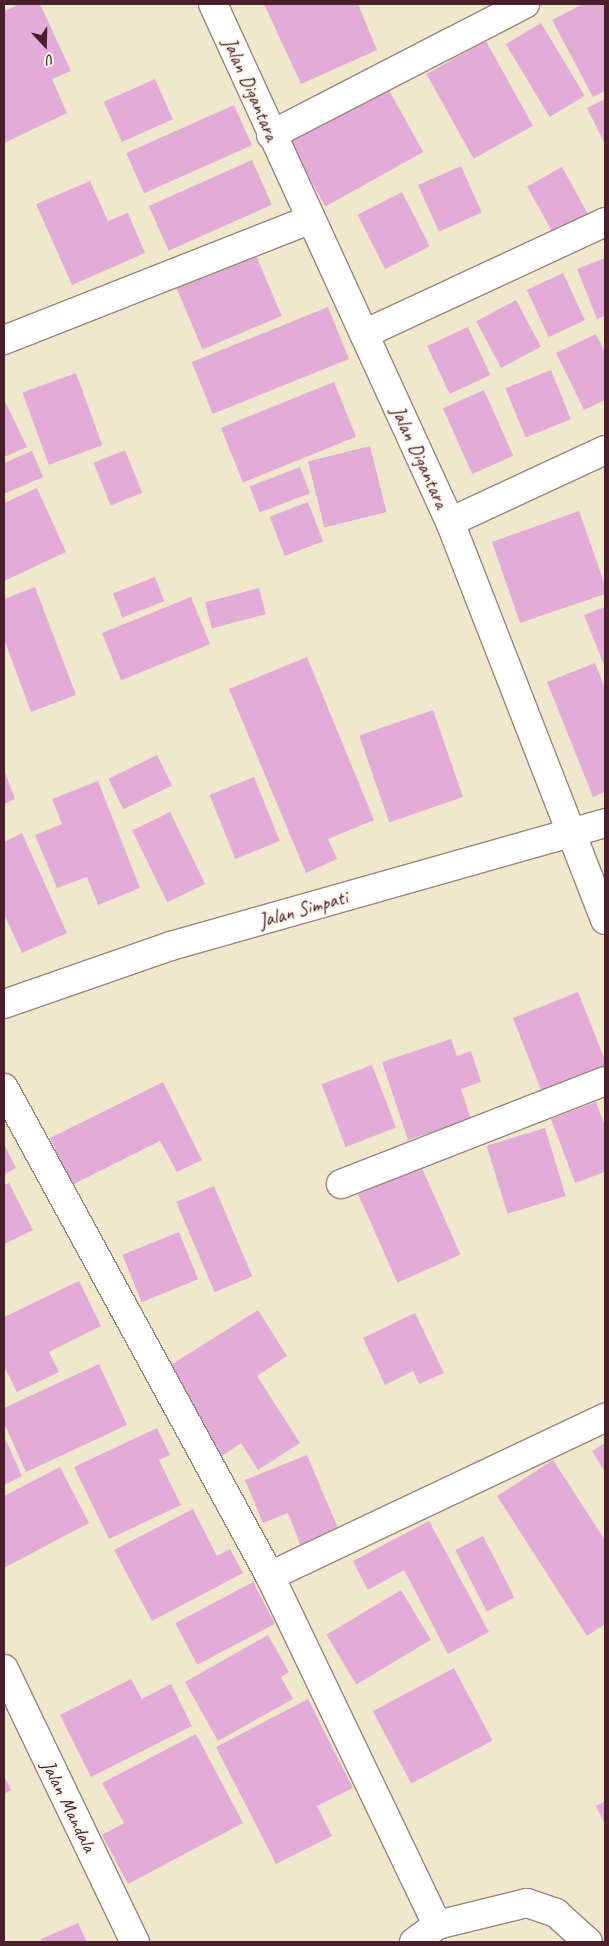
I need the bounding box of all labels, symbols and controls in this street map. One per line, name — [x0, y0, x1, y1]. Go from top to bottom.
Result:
north arrow — [20, 20, 70, 70]
street label: Jalan Digantara — [218, 34, 284, 144]
text: U — [44, 50, 57, 69]
street label: Jalan Digantara — [386, 402, 454, 512]
street label: Jalan Simpati — [256, 885, 350, 933]
street label: Jalan Mandala — [36, 1756, 102, 1856]

